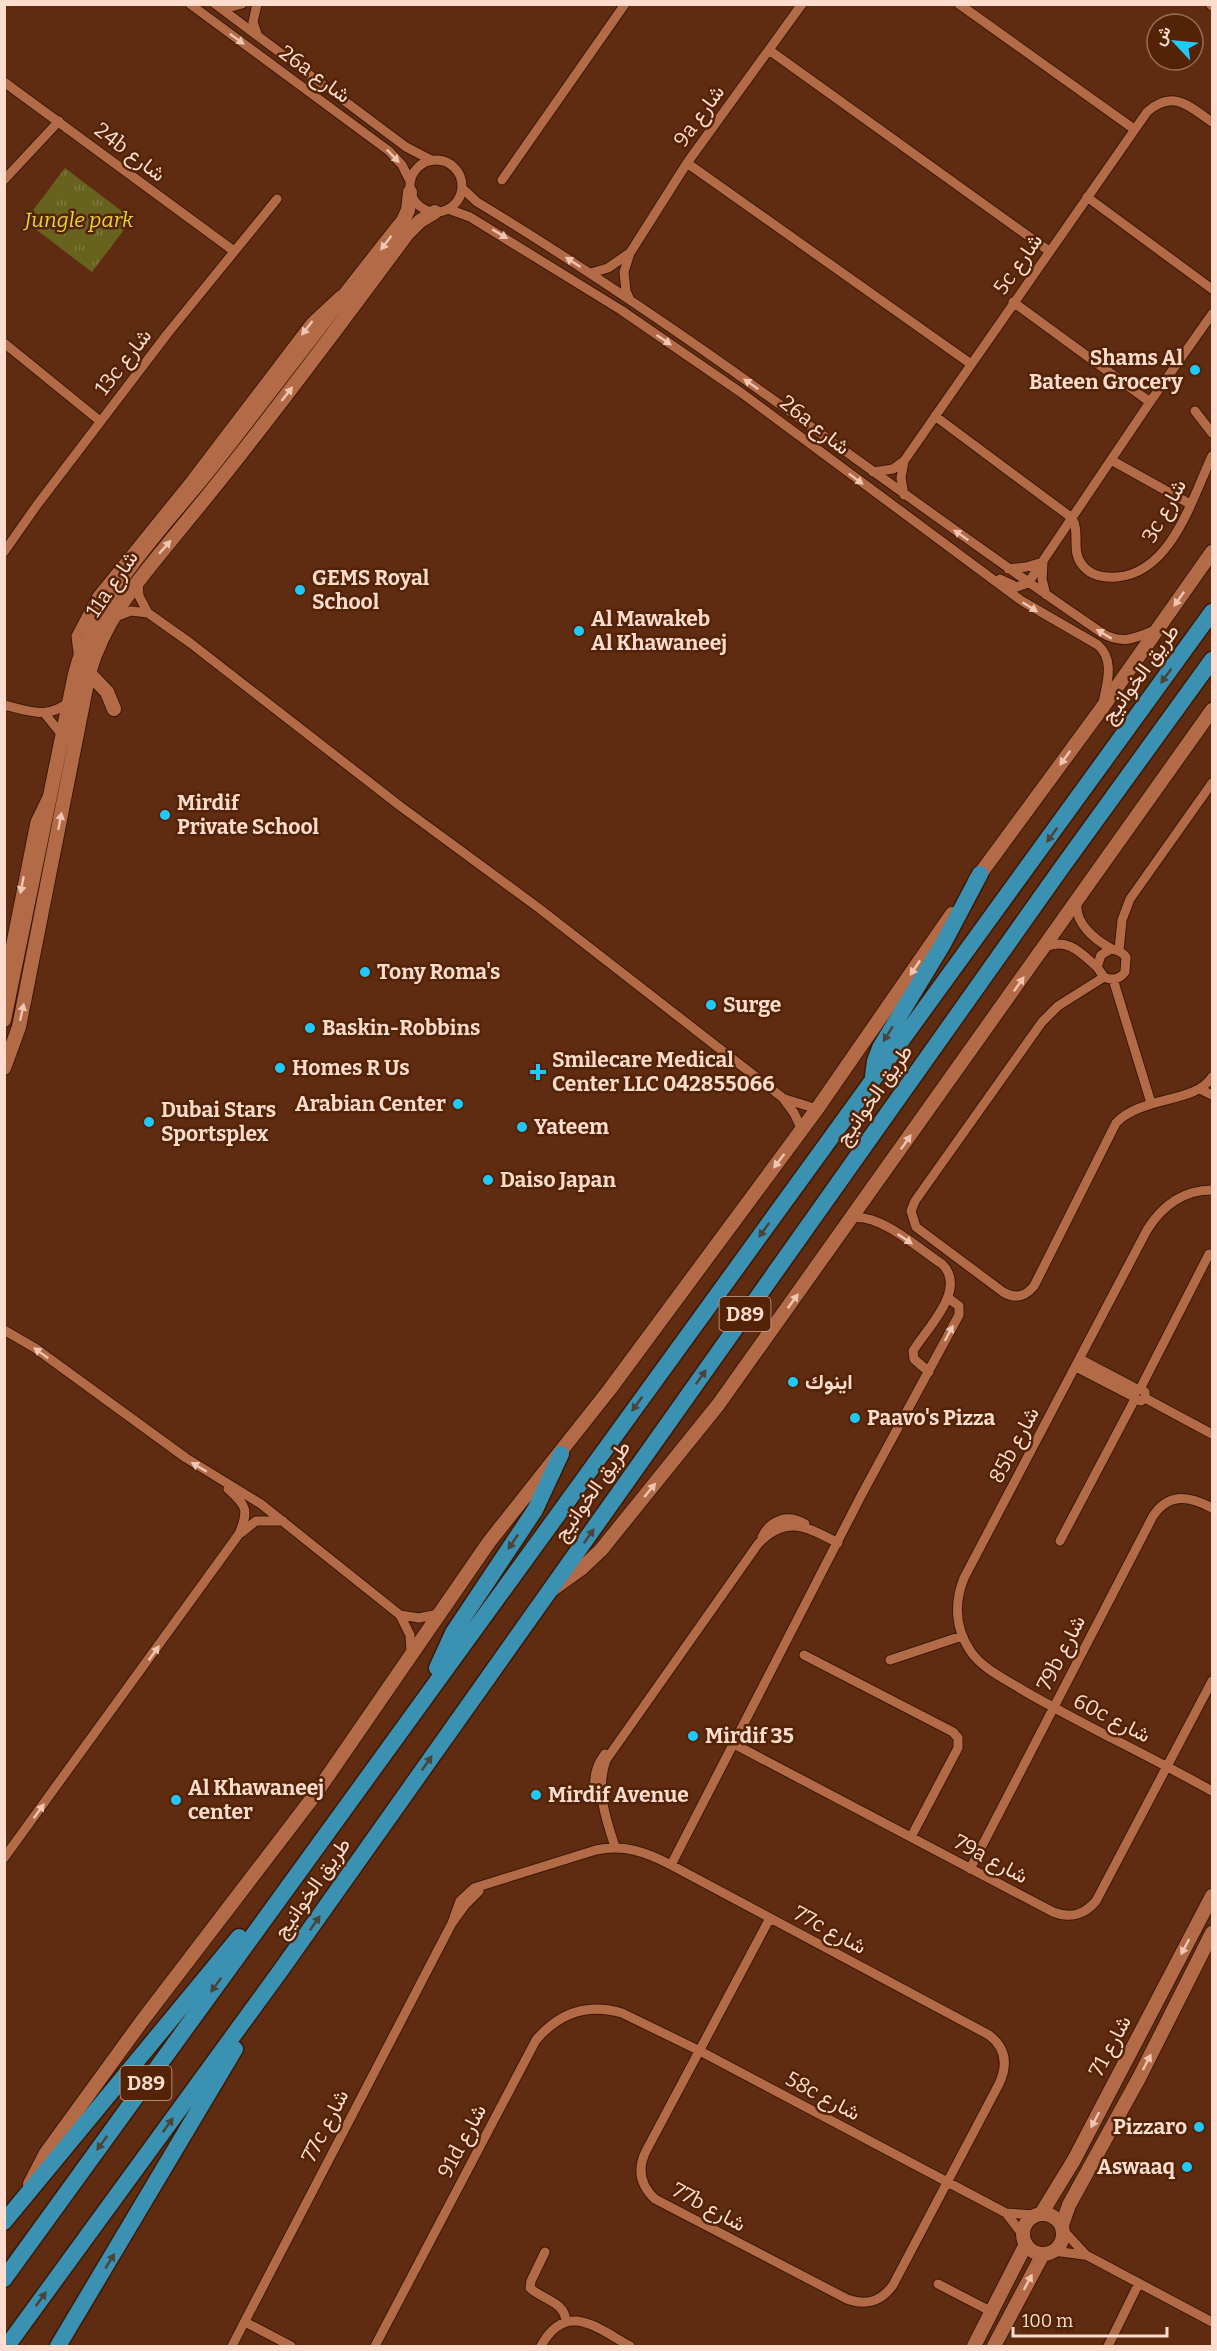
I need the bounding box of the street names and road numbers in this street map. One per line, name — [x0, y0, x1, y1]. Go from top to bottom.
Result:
street label: 26a شارع — [274, 39, 356, 109]
street label: 9a شارع — [668, 80, 731, 153]
street label: 24b شارع — [89, 117, 171, 188]
street label: 5c شارع — [988, 229, 1049, 300]
street label: 13c شارع — [89, 323, 158, 401]
street label: 26a شارع — [774, 390, 855, 461]
street label: 3c شارع — [1136, 475, 1193, 548]
street label: 11a شارع — [80, 546, 145, 623]
street label: طريق الخوانيج — [1095, 619, 1186, 730]
street label: طريق الخوانيج — [830, 1039, 919, 1151]
road number: D89 — [720, 1297, 771, 1331]
street label: 85b شارع — [983, 1402, 1046, 1488]
street label: طريق الخوانيج — [548, 1435, 637, 1547]
street label: 79b شارع — [1031, 1611, 1092, 1695]
street label: 60c شارع — [1069, 1688, 1155, 1749]
street label: 79a شارع — [949, 1829, 1033, 1890]
street label: طريق الخوانيج — [268, 1832, 357, 1944]
street label: 77c شارع — [789, 1900, 871, 1961]
street label: شارع 71 — [1083, 2011, 1138, 2082]
road number: D89 — [120, 2066, 172, 2100]
street label: 58c شارع — [781, 2066, 865, 2127]
street label: 77c شارع — [296, 2085, 355, 2167]
street label: 91d شارع — [432, 2100, 493, 2183]
street label: 77b شارع — [667, 2177, 750, 2238]

